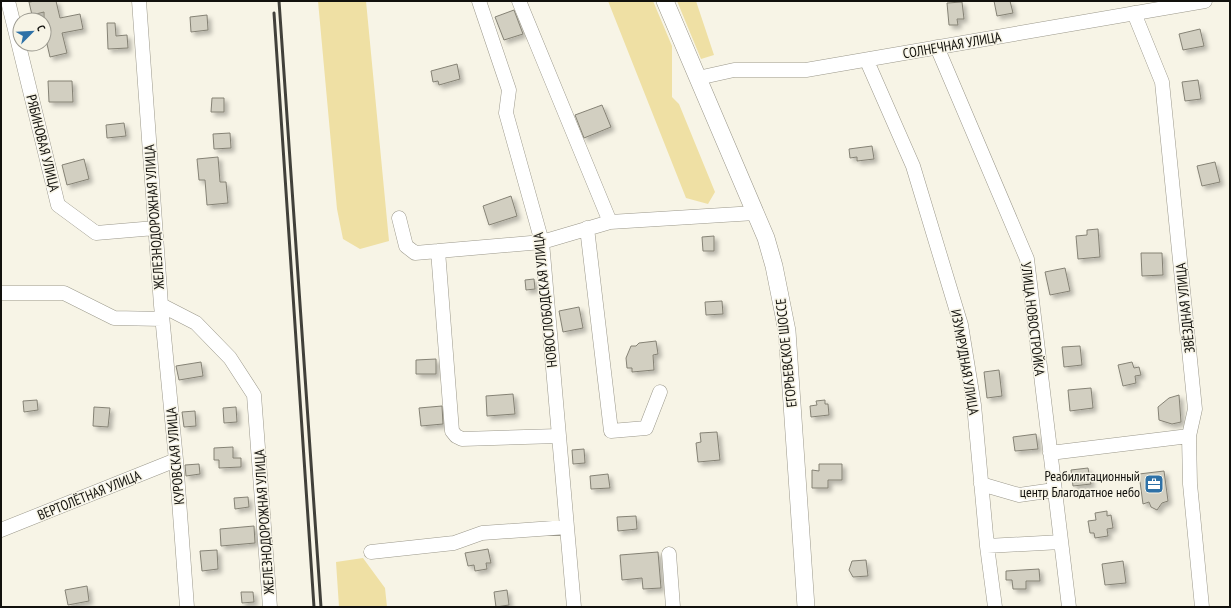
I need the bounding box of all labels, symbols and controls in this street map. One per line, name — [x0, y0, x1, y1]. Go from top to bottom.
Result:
north arrow — [12, 12, 52, 52]
text: С — [34, 23, 49, 33]
street label: СОЛНЕЧНАЯ УЛИЦА — [901, 27, 1003, 63]
street label: РЯБИНОВАЯ УЛИЦА — [22, 93, 64, 194]
street label: ЖЕЛЕЗНОДОРОЖНАЯ УЛИЦА — [140, 144, 168, 291]
street label: НОВОСЛОБОДСКАЯ УЛИЦА — [529, 231, 561, 368]
street label: УЛИЦА НОВОСТРОЙКА — [1017, 261, 1049, 377]
street label: ЗВЁЗДНАЯ УЛИЦА — [1171, 262, 1199, 354]
street label: ЕГОРЬЕВСКОЕ ШОССЕ — [771, 298, 801, 408]
street label: ИЗУМРУДНАЯ УЛИЦА — [947, 308, 983, 417]
street label: КУРОВСКАЯ УЛИЦА — [162, 406, 188, 505]
street label: ЖЕЛЕЗНОДОРОЖНАЯ УЛИЦА — [250, 449, 278, 596]
street label: ВЕРТОЛЁТНАЯ УЛИЦА — [35, 466, 144, 524]
place label: Реабилитационный центр Благодатное небо — [1020, 467, 1140, 501]
office icon: Реабилитационный центр Благодатное небо — [1143, 473, 1165, 495]

